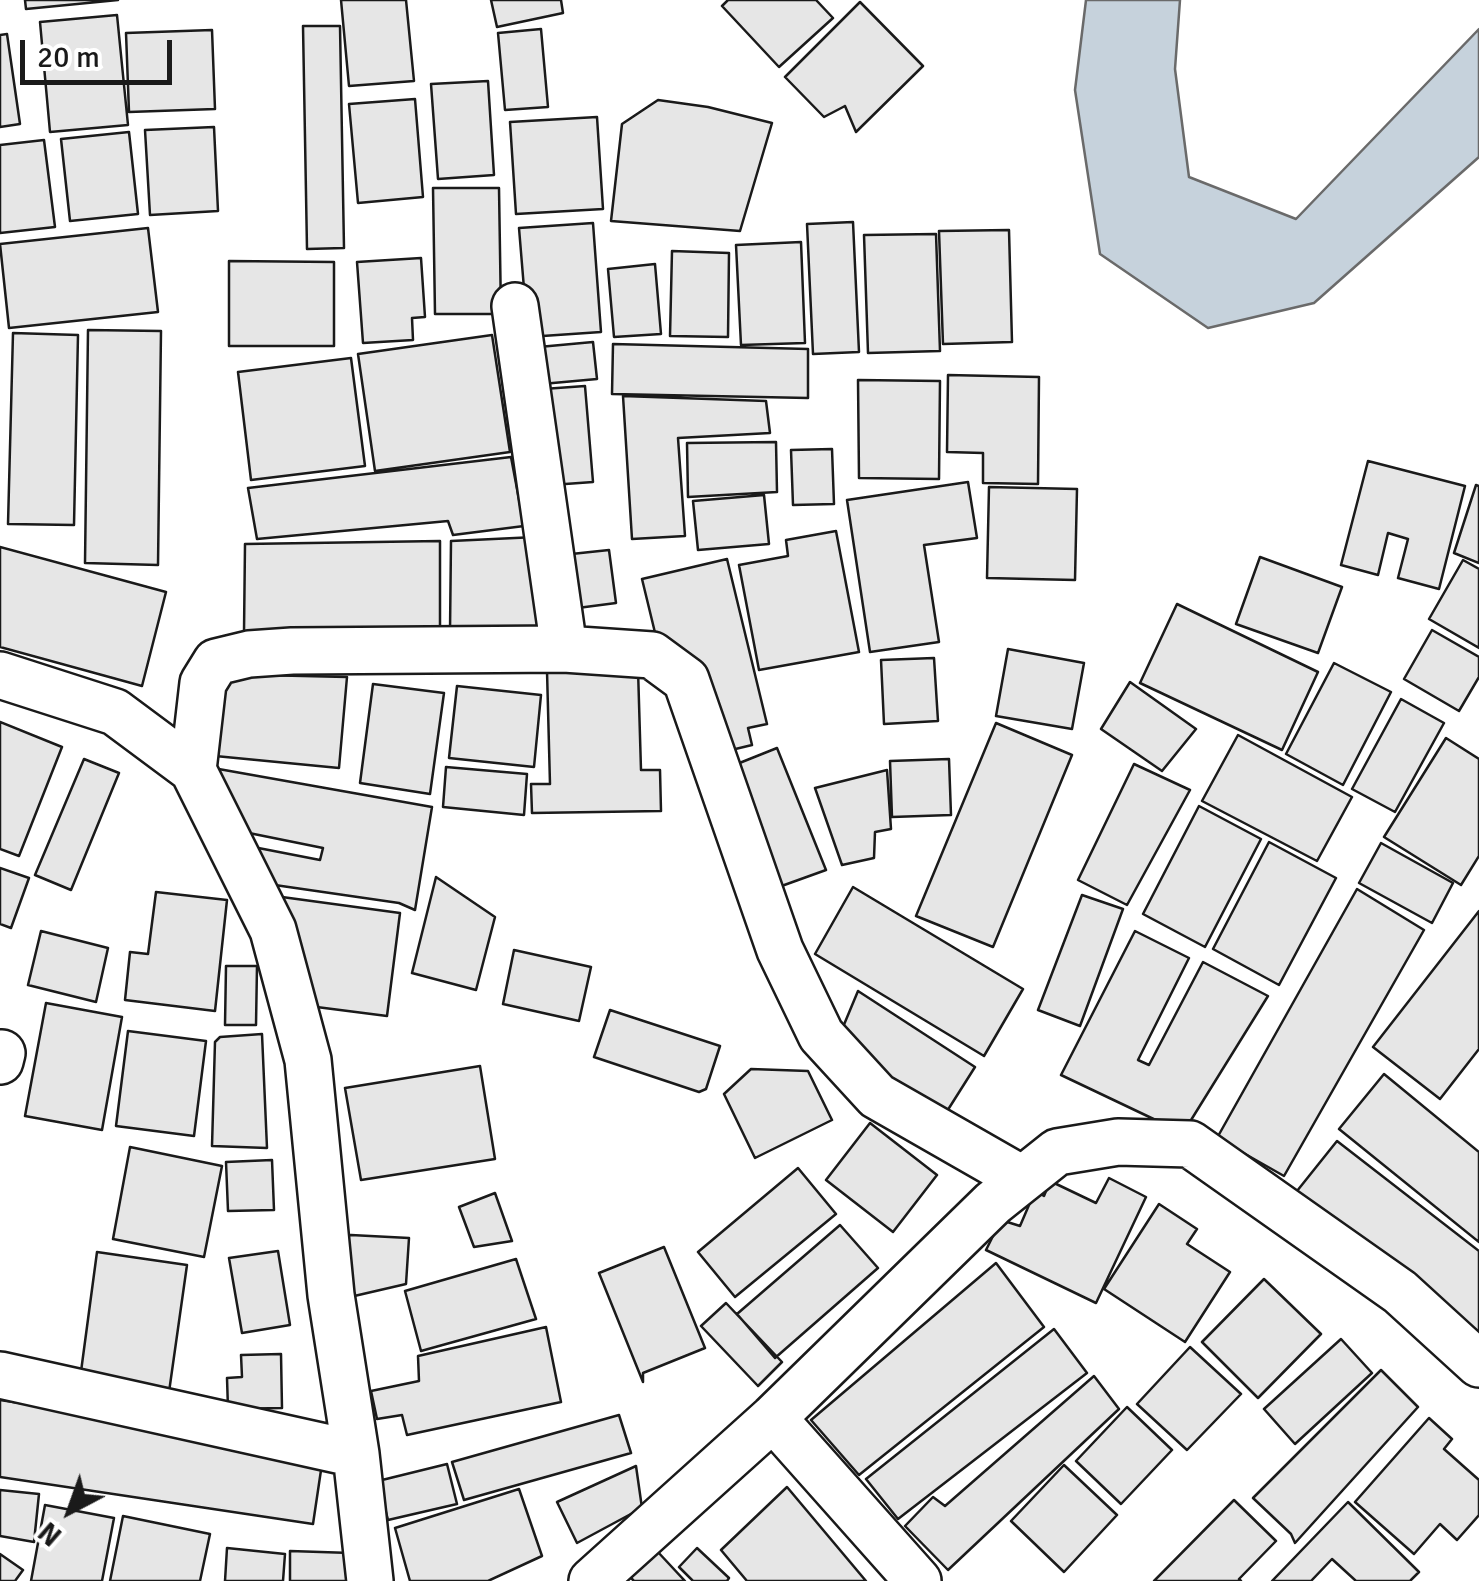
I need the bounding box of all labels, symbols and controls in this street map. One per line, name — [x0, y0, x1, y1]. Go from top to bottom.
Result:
scale bar — [25, 20, 178, 82]
text: 20 m — [37, 39, 100, 76]
north arrow — [20, 1461, 120, 1561]
text: N — [32, 1514, 69, 1553]

